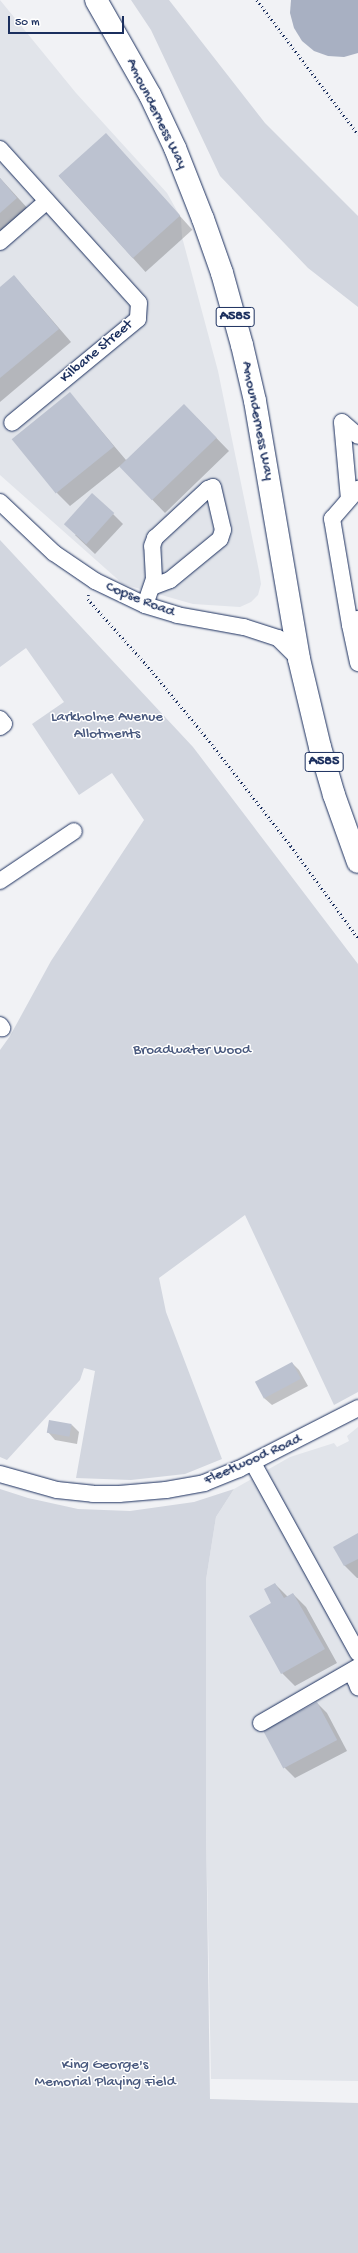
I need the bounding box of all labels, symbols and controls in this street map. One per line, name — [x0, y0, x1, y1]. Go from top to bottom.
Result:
scale bar — [10, 8, 126, 34]
text: 50 m — [15, 16, 40, 30]
street label: Amounderness Way — [121, 56, 191, 172]
road number: A585 — [215, 305, 255, 329]
street label: Kilbane Street — [57, 316, 137, 388]
street label: Amounderness Way — [237, 360, 277, 482]
street label: Copse Road — [103, 578, 177, 622]
park label: Larkholme Avenue Allotments — [51, 708, 163, 743]
road number: A585 — [304, 750, 344, 774]
park label: Broadwater Wood — [133, 1042, 251, 1060]
street label: Fleetwood Road — [201, 1430, 305, 1490]
park label: King George's Memorial Playing Field — [35, 2056, 175, 2091]

